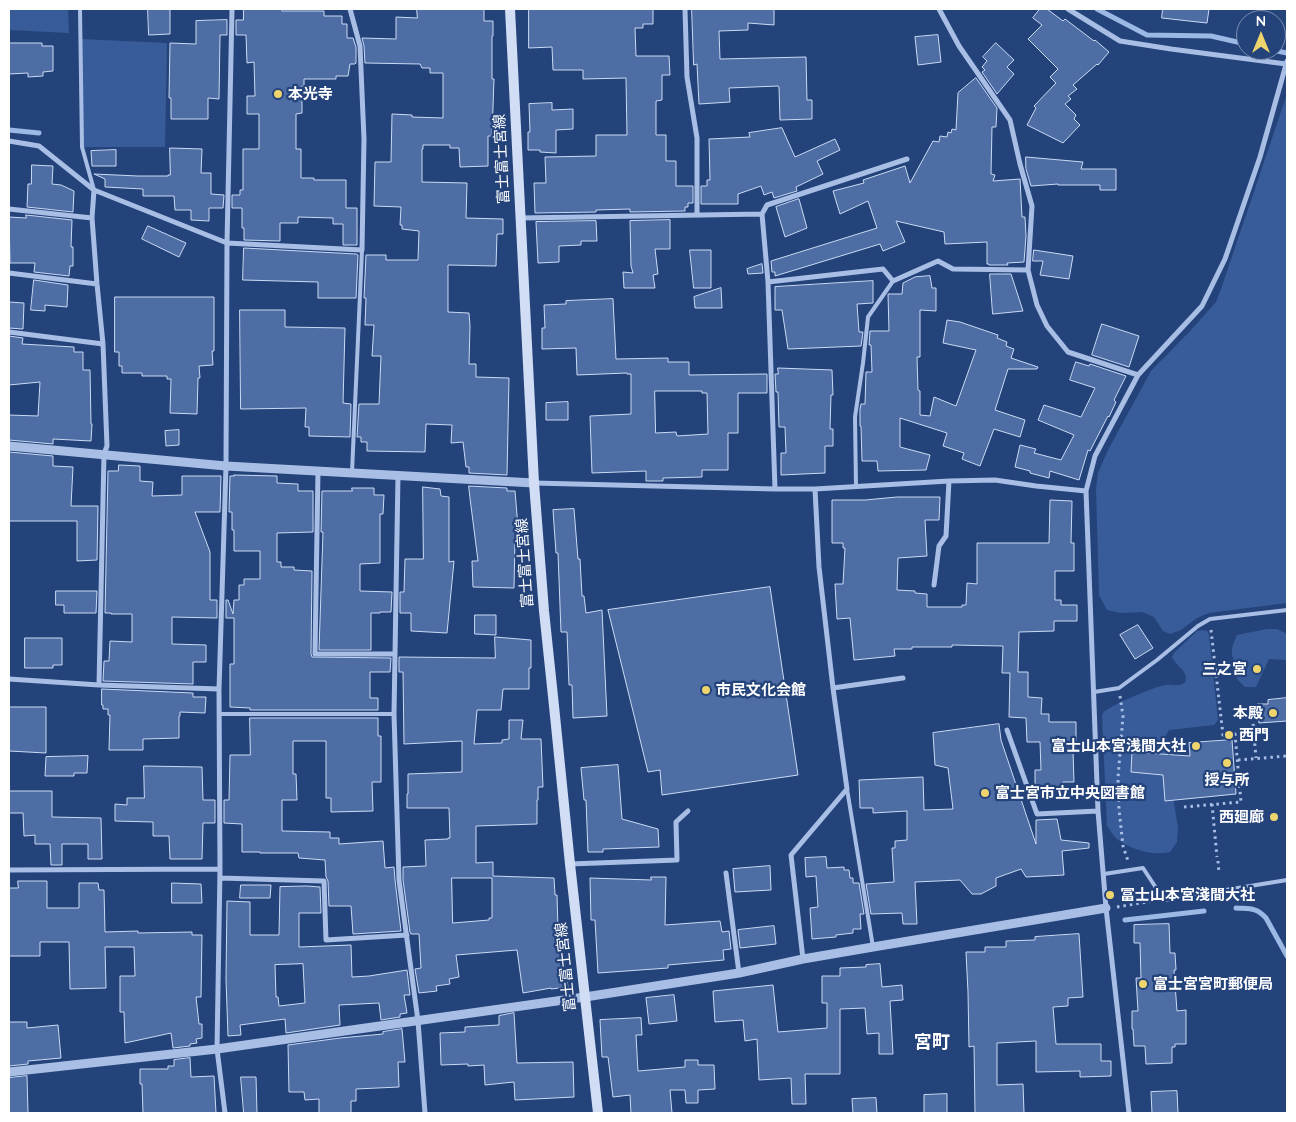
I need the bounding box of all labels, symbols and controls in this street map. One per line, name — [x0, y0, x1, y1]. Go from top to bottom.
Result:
north arrow — [1236, 10, 1286, 60]
text: N — [1256, 12, 1266, 30]
place label: 本光寺 — [288, 85, 333, 103]
marker: 本光寺 — [272, 88, 284, 100]
street label: 富士富士宮線 — [491, 114, 513, 204]
street label: 富士富士宮線 — [513, 517, 537, 609]
place label: 三之宮 — [1202, 660, 1247, 678]
marker: 三之宮 — [1251, 663, 1263, 675]
place label: 市民文化会館 — [716, 681, 806, 699]
marker: 市民文化会館 — [700, 684, 712, 696]
place label: 本殿 — [1233, 704, 1263, 722]
marker: 本殿 — [1267, 707, 1279, 719]
place label: 西門 — [1239, 726, 1269, 744]
marker: 西門 — [1223, 729, 1235, 741]
place label: 富士山本宮浅間大社 — [1051, 737, 1186, 755]
marker: 富士山本宮浅間大社 — [1190, 740, 1202, 752]
marker: 授与所 — [1221, 757, 1233, 769]
place label: 授与所 — [1205, 771, 1249, 789]
place label: 富士宮市立中央図書館 — [995, 784, 1145, 802]
marker: 富士宮市立中央図書館 — [979, 787, 991, 799]
place label: 西廻廊 — [1219, 808, 1264, 826]
marker: 西廻廊 — [1268, 811, 1280, 823]
place label: 冨士山本宮淺間大社 — [1120, 886, 1255, 904]
marker: 冨士山本宮淺間大社 — [1104, 889, 1116, 901]
street label: 富士富士宮線 — [552, 921, 580, 1013]
place label: 富士宮宮町郵便局 — [1153, 975, 1273, 993]
marker: 富士宮宮町郵便局 — [1137, 978, 1149, 990]
district label: 宮町 — [914, 1032, 950, 1054]

